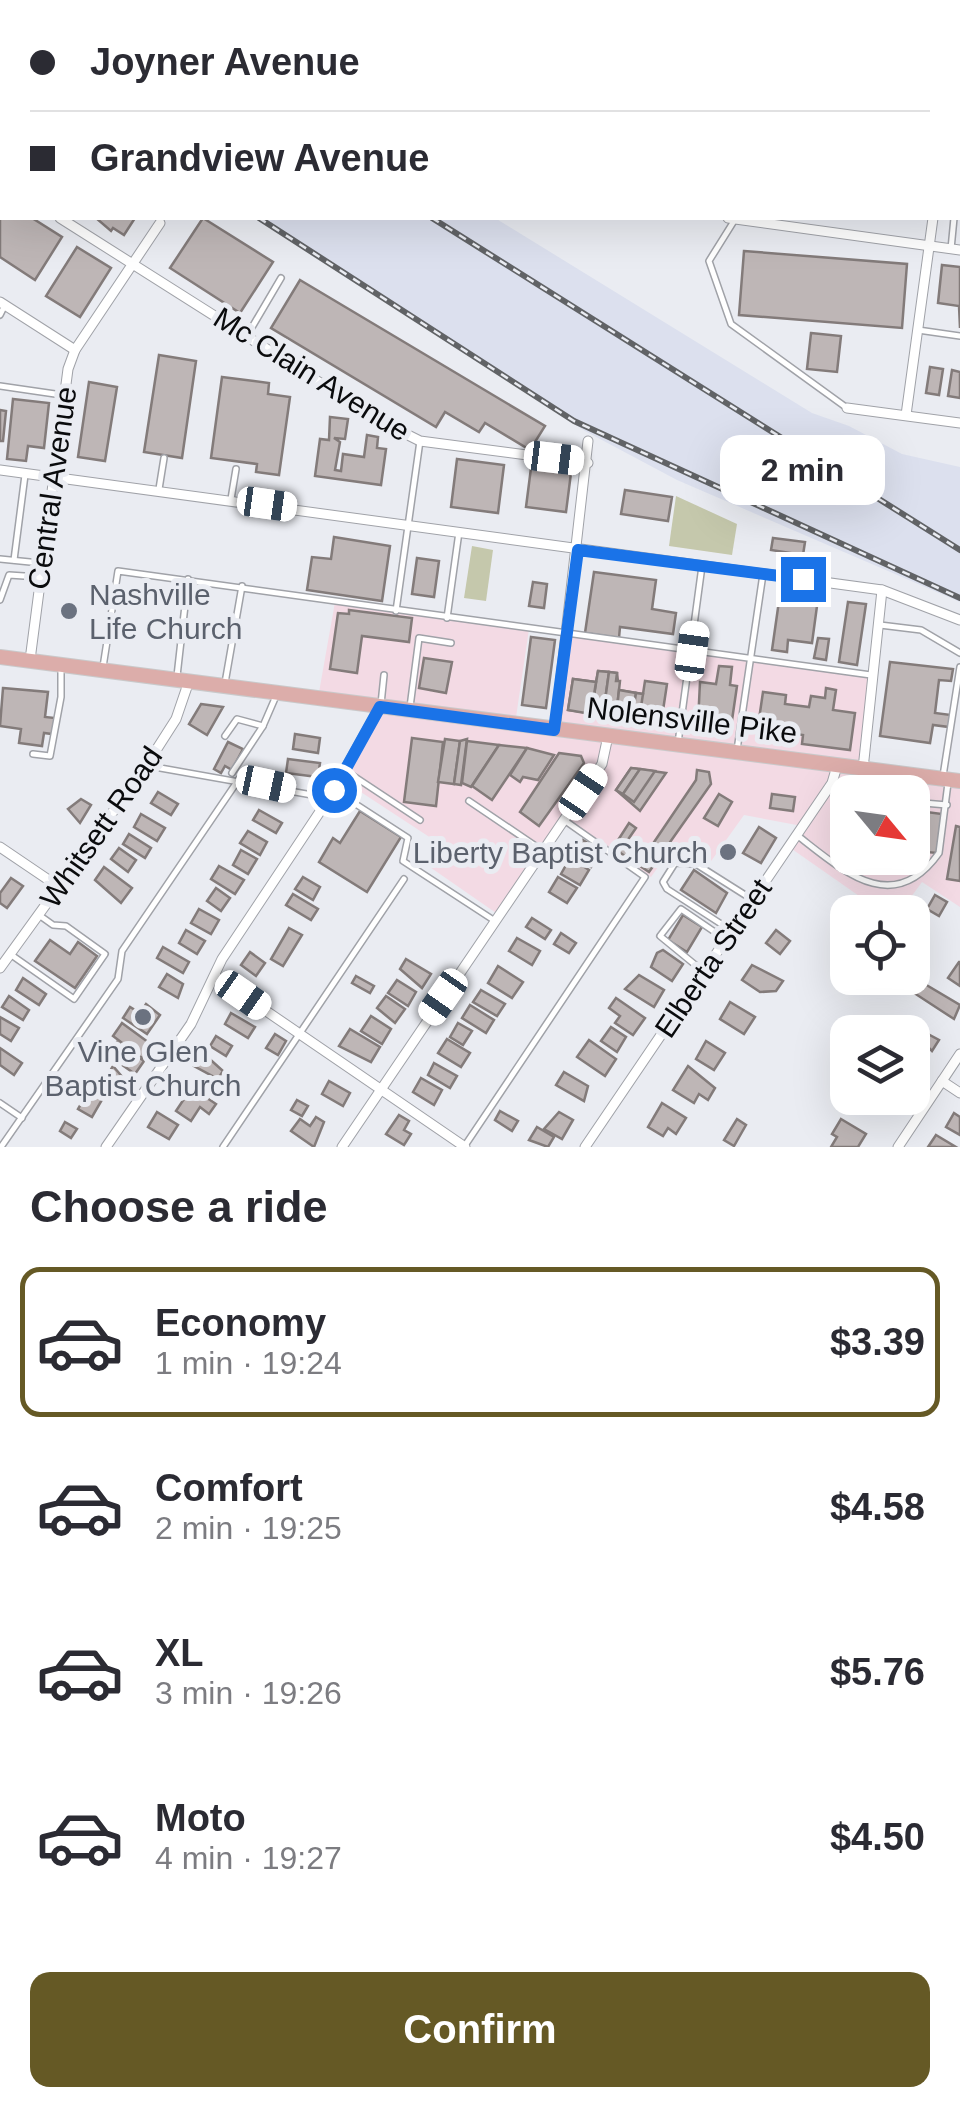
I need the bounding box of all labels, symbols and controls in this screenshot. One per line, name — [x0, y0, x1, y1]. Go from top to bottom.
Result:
text: Joyner Avenue — [90, 41, 360, 83]
text: Grandview Avenue — [90, 137, 429, 179]
street label: Mc Clain Avenue — [208, 301, 416, 447]
street label: Central Avenue — [21, 384, 83, 592]
callout: 2 min — [720, 434, 886, 504]
car — [522, 439, 586, 477]
text: 2 min — [761, 452, 844, 488]
car — [235, 485, 299, 523]
route end — [781, 557, 826, 602]
place label: Nashville Life Church — [89, 578, 242, 645]
marker: Nashville Life Church — [58, 600, 80, 622]
car — [673, 619, 711, 683]
street label: Nolensville Pike — [585, 691, 799, 749]
street label: Whitsett Road — [33, 740, 169, 914]
car — [554, 759, 612, 825]
car — [234, 763, 298, 805]
route start — [312, 768, 357, 813]
north arrow — [830, 775, 930, 875]
map controls — [830, 775, 930, 1115]
place label: Liberty Baptist Church — [413, 836, 708, 869]
marker: Liberty Baptist Church — [717, 841, 739, 863]
street label: Elberta Street — [648, 872, 778, 1043]
button: locate — [830, 895, 930, 995]
car — [414, 964, 472, 1030]
car — [210, 966, 276, 1024]
marker: Vine Glen Baptist Church — [132, 1006, 154, 1028]
button: layers — [830, 1015, 930, 1115]
place label: Vine Glen Baptist Church — [45, 1035, 241, 1102]
text: Choose a ride — [30, 1181, 328, 1232]
icon: car — [35, 1297, 125, 1387]
text: Economy — [155, 1302, 326, 1344]
text: $3.39 — [830, 1321, 925, 1363]
text: 1 min · 19:24 — [155, 1345, 342, 1381]
icon: car — [35, 1462, 125, 1552]
text: Comfort — [155, 1467, 303, 1509]
text: $4.58 — [830, 1486, 925, 1528]
text: 2 min · 19:25 — [155, 1510, 342, 1546]
icon: car — [35, 1627, 125, 1717]
text: XL — [155, 1632, 204, 1674]
text: $5.76 — [830, 1651, 925, 1693]
text: 3 min · 19:26 — [155, 1675, 342, 1711]
icon: car — [35, 1792, 125, 1882]
text: Moto — [155, 1797, 246, 1839]
text: $4.50 — [830, 1816, 925, 1858]
text: 4 min · 19:27 — [155, 1840, 342, 1876]
button: Confirm — [30, 1972, 930, 2087]

